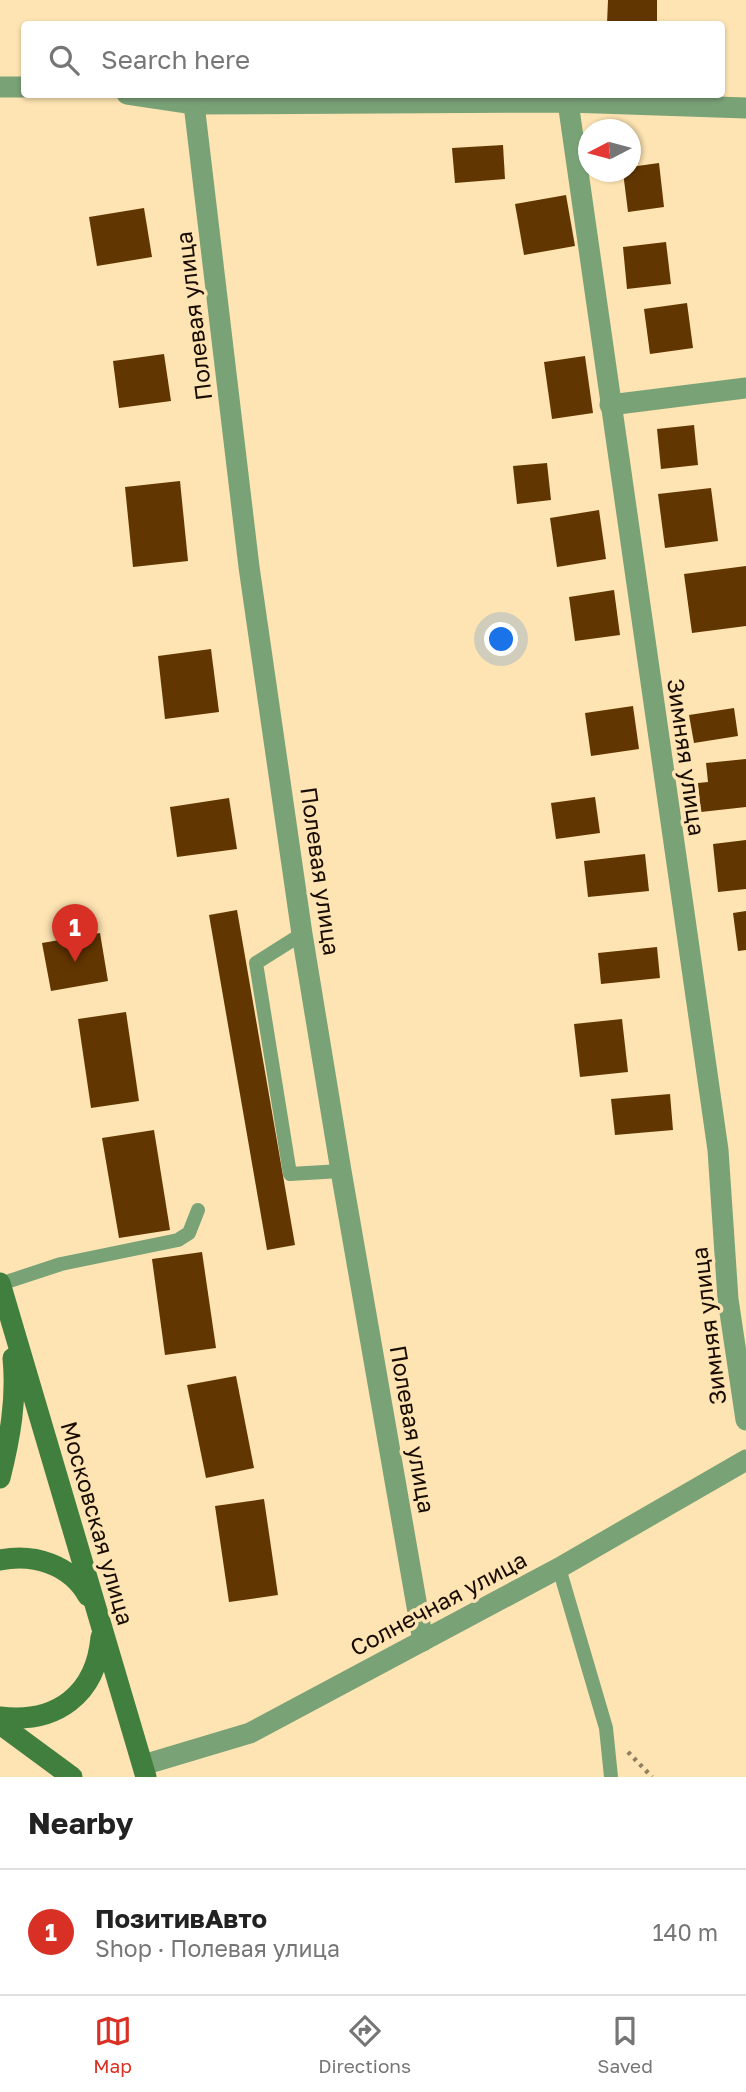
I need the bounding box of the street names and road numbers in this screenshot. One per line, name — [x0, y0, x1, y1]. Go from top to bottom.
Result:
street label: Полевая улица — [169, 230, 217, 402]
street label: Зимняя улица — [662, 676, 712, 838]
street label: Полевая улица — [295, 785, 347, 957]
street label: Зимняя улица — [684, 1246, 732, 1406]
street label: Полевая улица — [384, 1343, 442, 1515]
street label: Московская улица — [56, 1418, 140, 1628]
street label: Солнечная улица — [345, 1545, 531, 1661]

